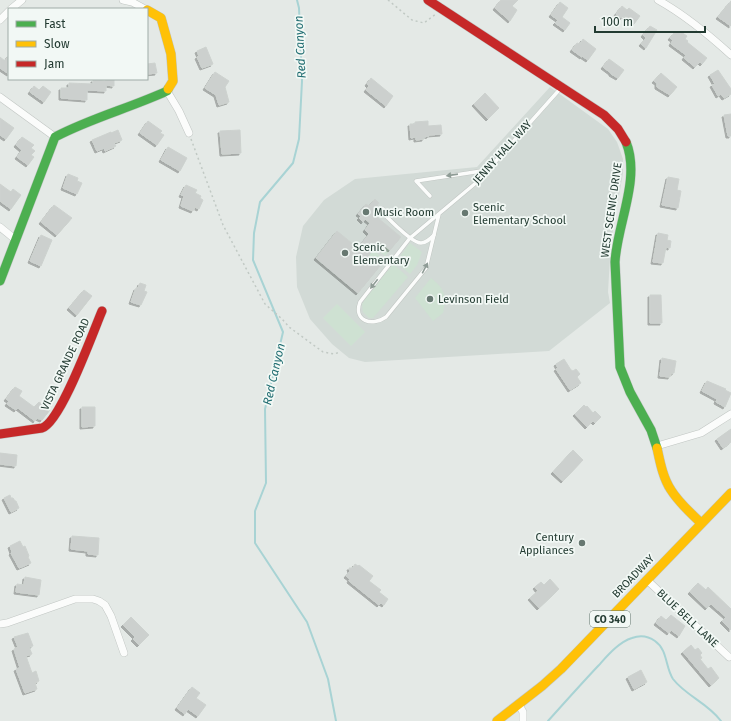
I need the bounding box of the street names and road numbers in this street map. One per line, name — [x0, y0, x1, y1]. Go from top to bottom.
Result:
street label: JENNY HALL WAY — [470, 118, 535, 187]
street label: WEST SCENIC DRIVE — [598, 161, 625, 259]
street label: VISTA GRANDE ROAD — [38, 316, 93, 412]
street label: BROADWAY — [610, 552, 657, 601]
street label: BLUE BELL LANE — [654, 586, 721, 650]
road number: CO 340 — [590, 611, 630, 627]

